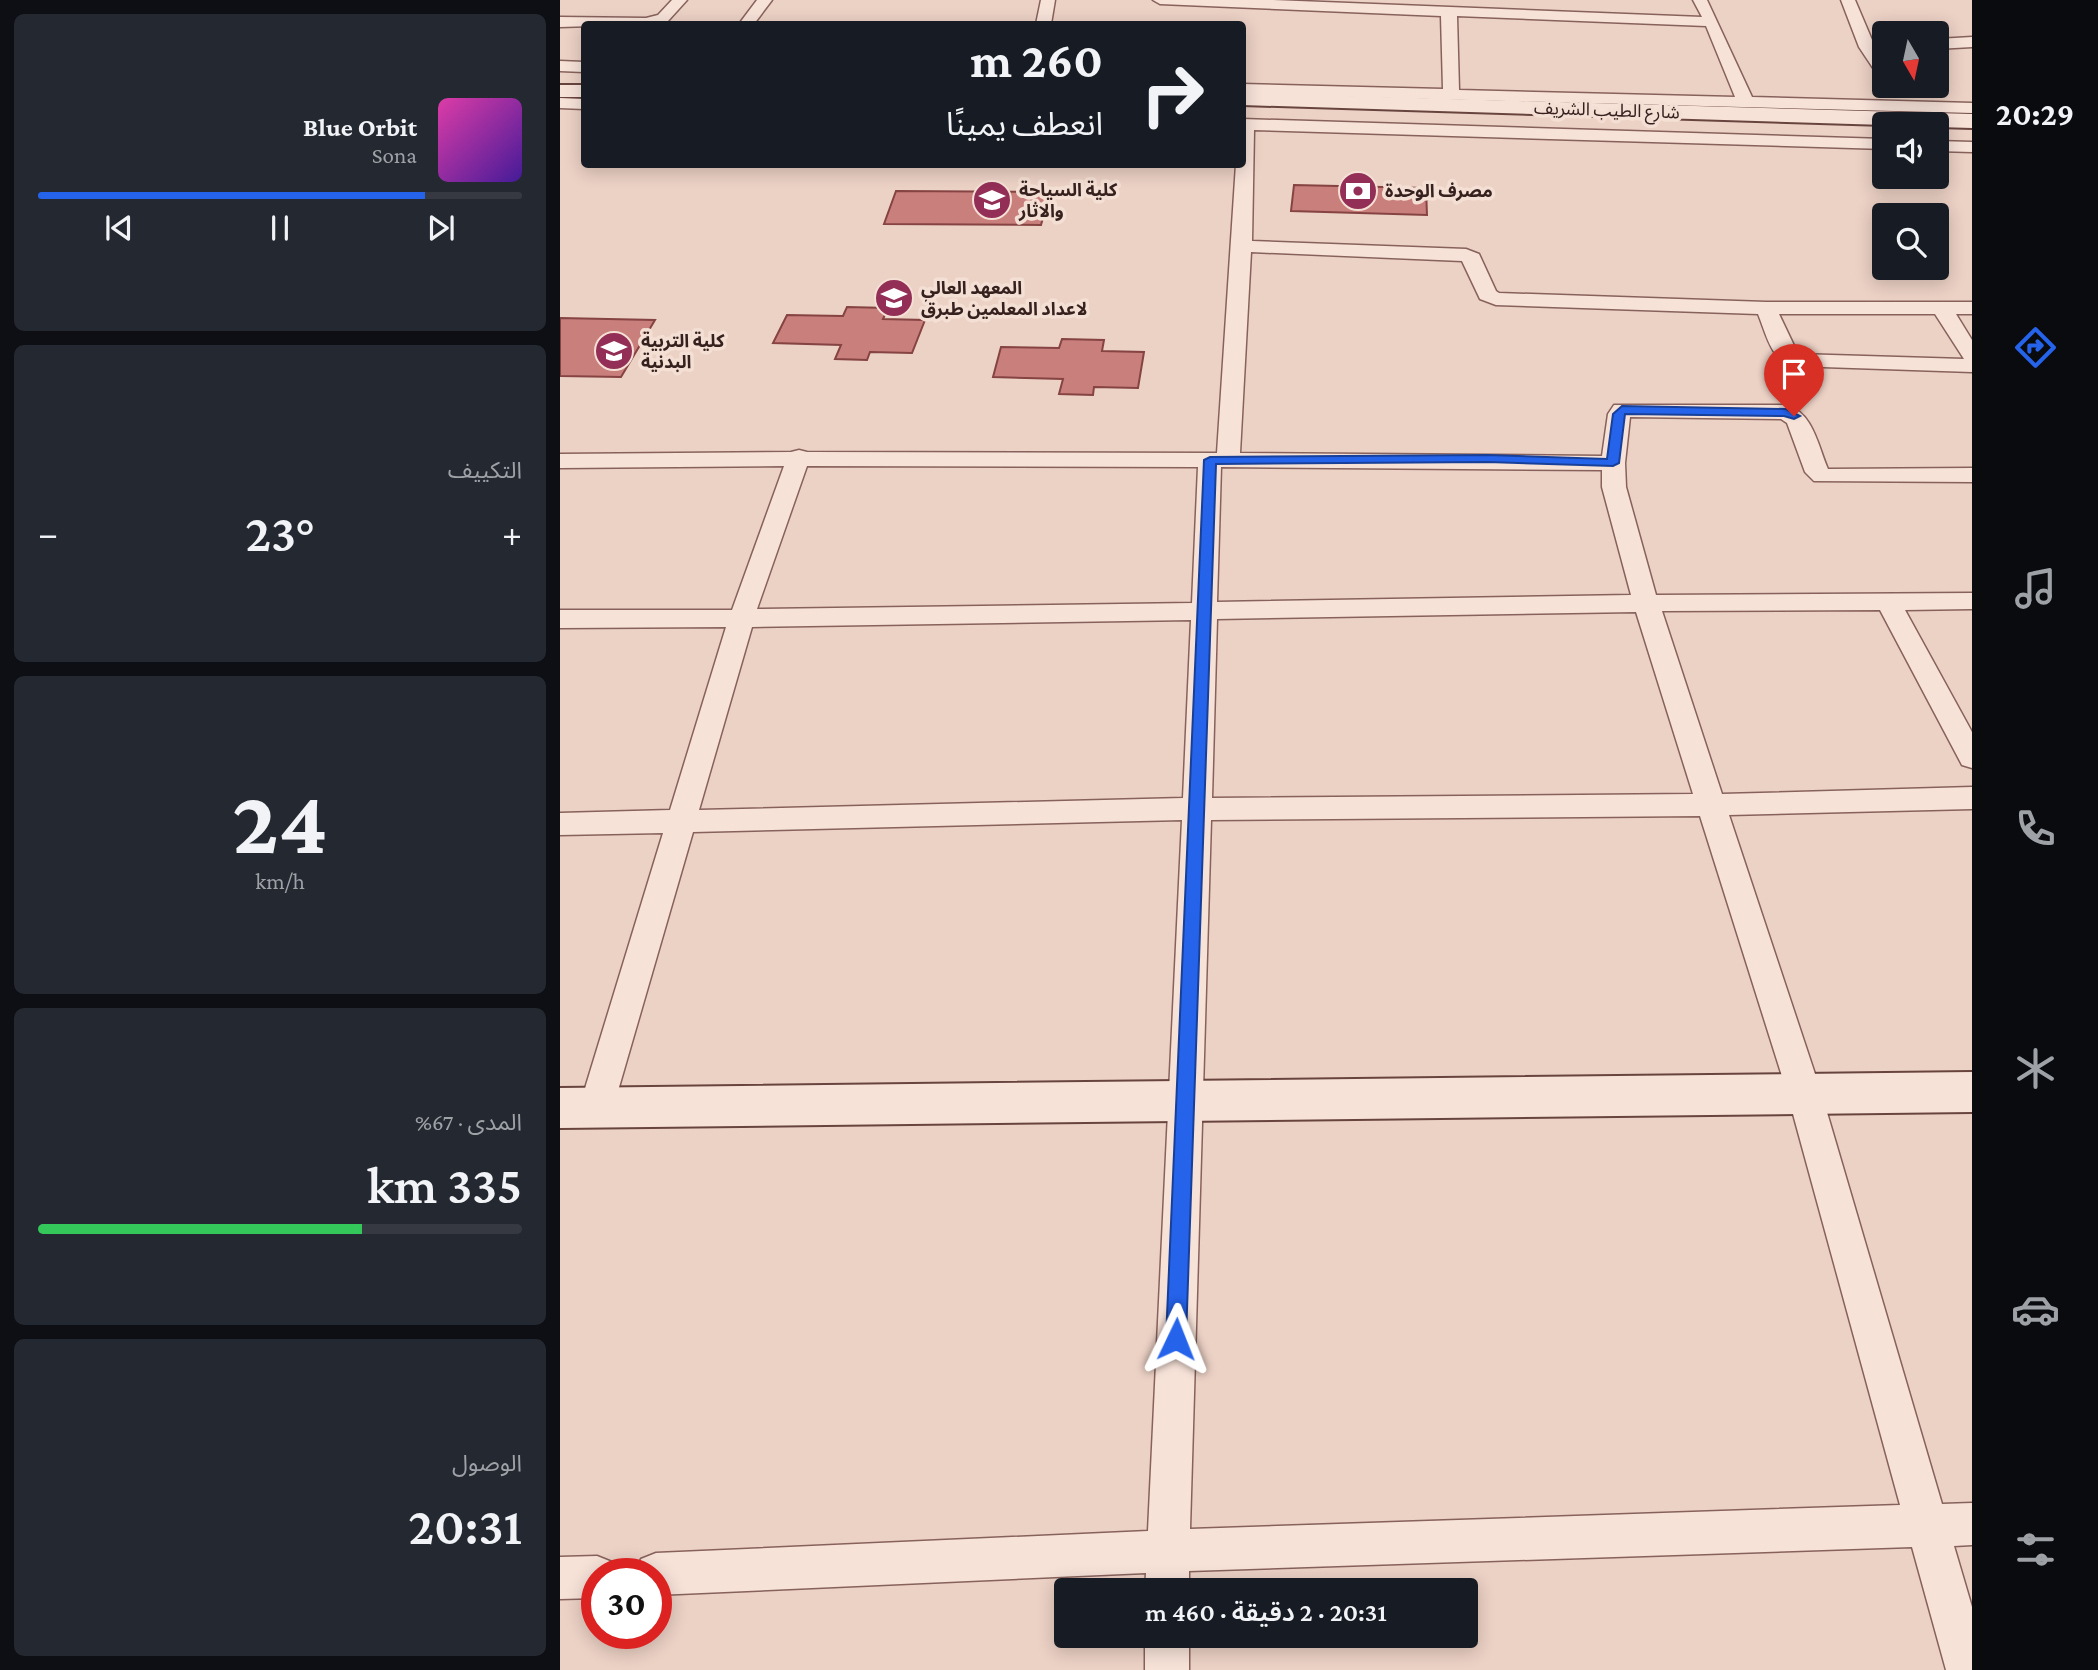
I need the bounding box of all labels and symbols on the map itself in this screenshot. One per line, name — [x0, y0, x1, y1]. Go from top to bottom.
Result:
north arrow — [1872, 21, 1950, 98]
street label: شارع الطيب الشريف — [1534, 97, 1680, 127]
bank icon: مصرف الوحدة — [1337, 170, 1379, 212]
school or university icon: كلية السياحة والاثار — [971, 179, 1013, 221]
place label: كلية السياحة والاثار — [1018, 180, 1118, 222]
place label: مصرف الوحدة — [1385, 181, 1493, 202]
school or university icon: المعهد العالي لاعداد المعلمين طبرق — [873, 277, 915, 319]
place label: المعهد العالي لاعداد المعلمين طبرق — [921, 278, 1087, 320]
school or university icon: كلية التربية البدنية — [593, 330, 635, 372]
place label: كلية التربية البدنية — [641, 331, 725, 372]
pin — [1764, 344, 1824, 416]
position arrow — [1139, 1302, 1213, 1376]
speed limit sign: 30 — [581, 1558, 672, 1649]

